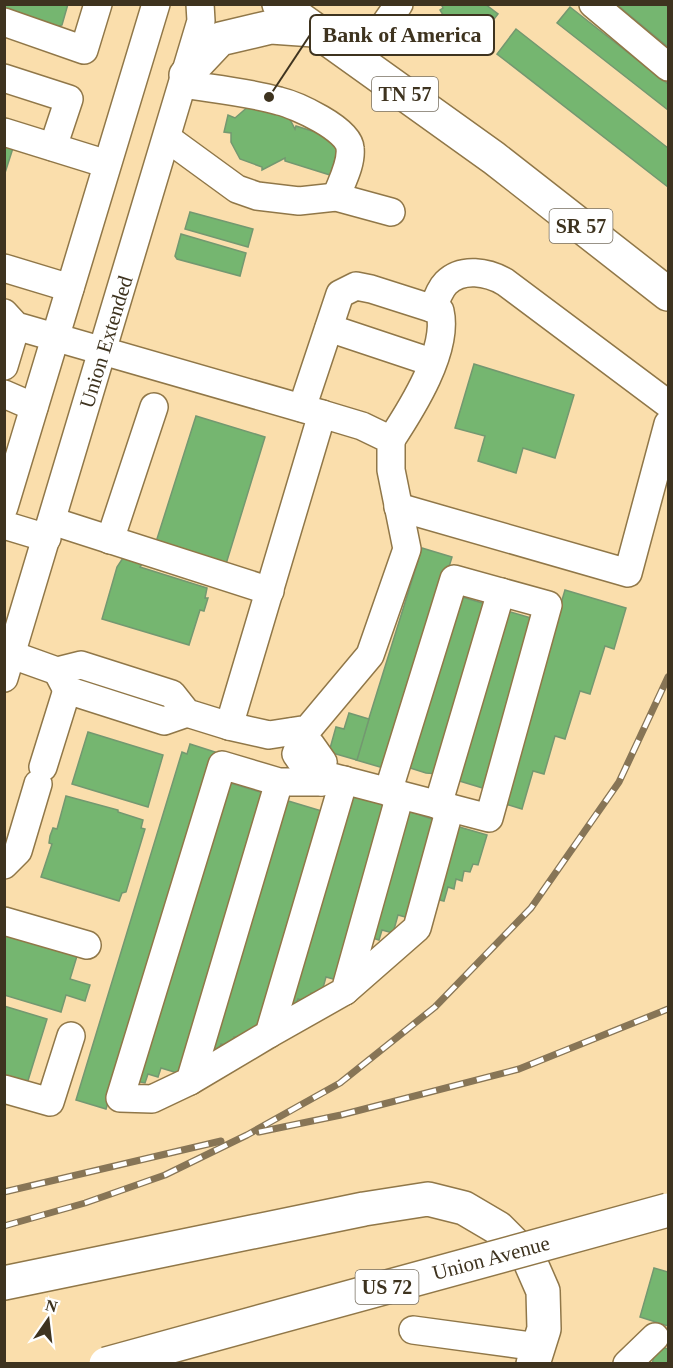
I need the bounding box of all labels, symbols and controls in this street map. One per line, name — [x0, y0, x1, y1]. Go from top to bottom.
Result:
callout: Bank of America — [310, 15, 494, 55]
text: Bank of America — [323, 22, 481, 47]
road number: TN 57 — [372, 77, 438, 111]
road number: SR 57 — [550, 209, 612, 243]
street label: Union Extended — [74, 272, 138, 411]
street label: Union Avenue — [430, 1231, 552, 1285]
road number: US 72 — [356, 1270, 418, 1304]
north arrow — [18, 1290, 78, 1350]
text: N — [44, 1296, 60, 1316]

